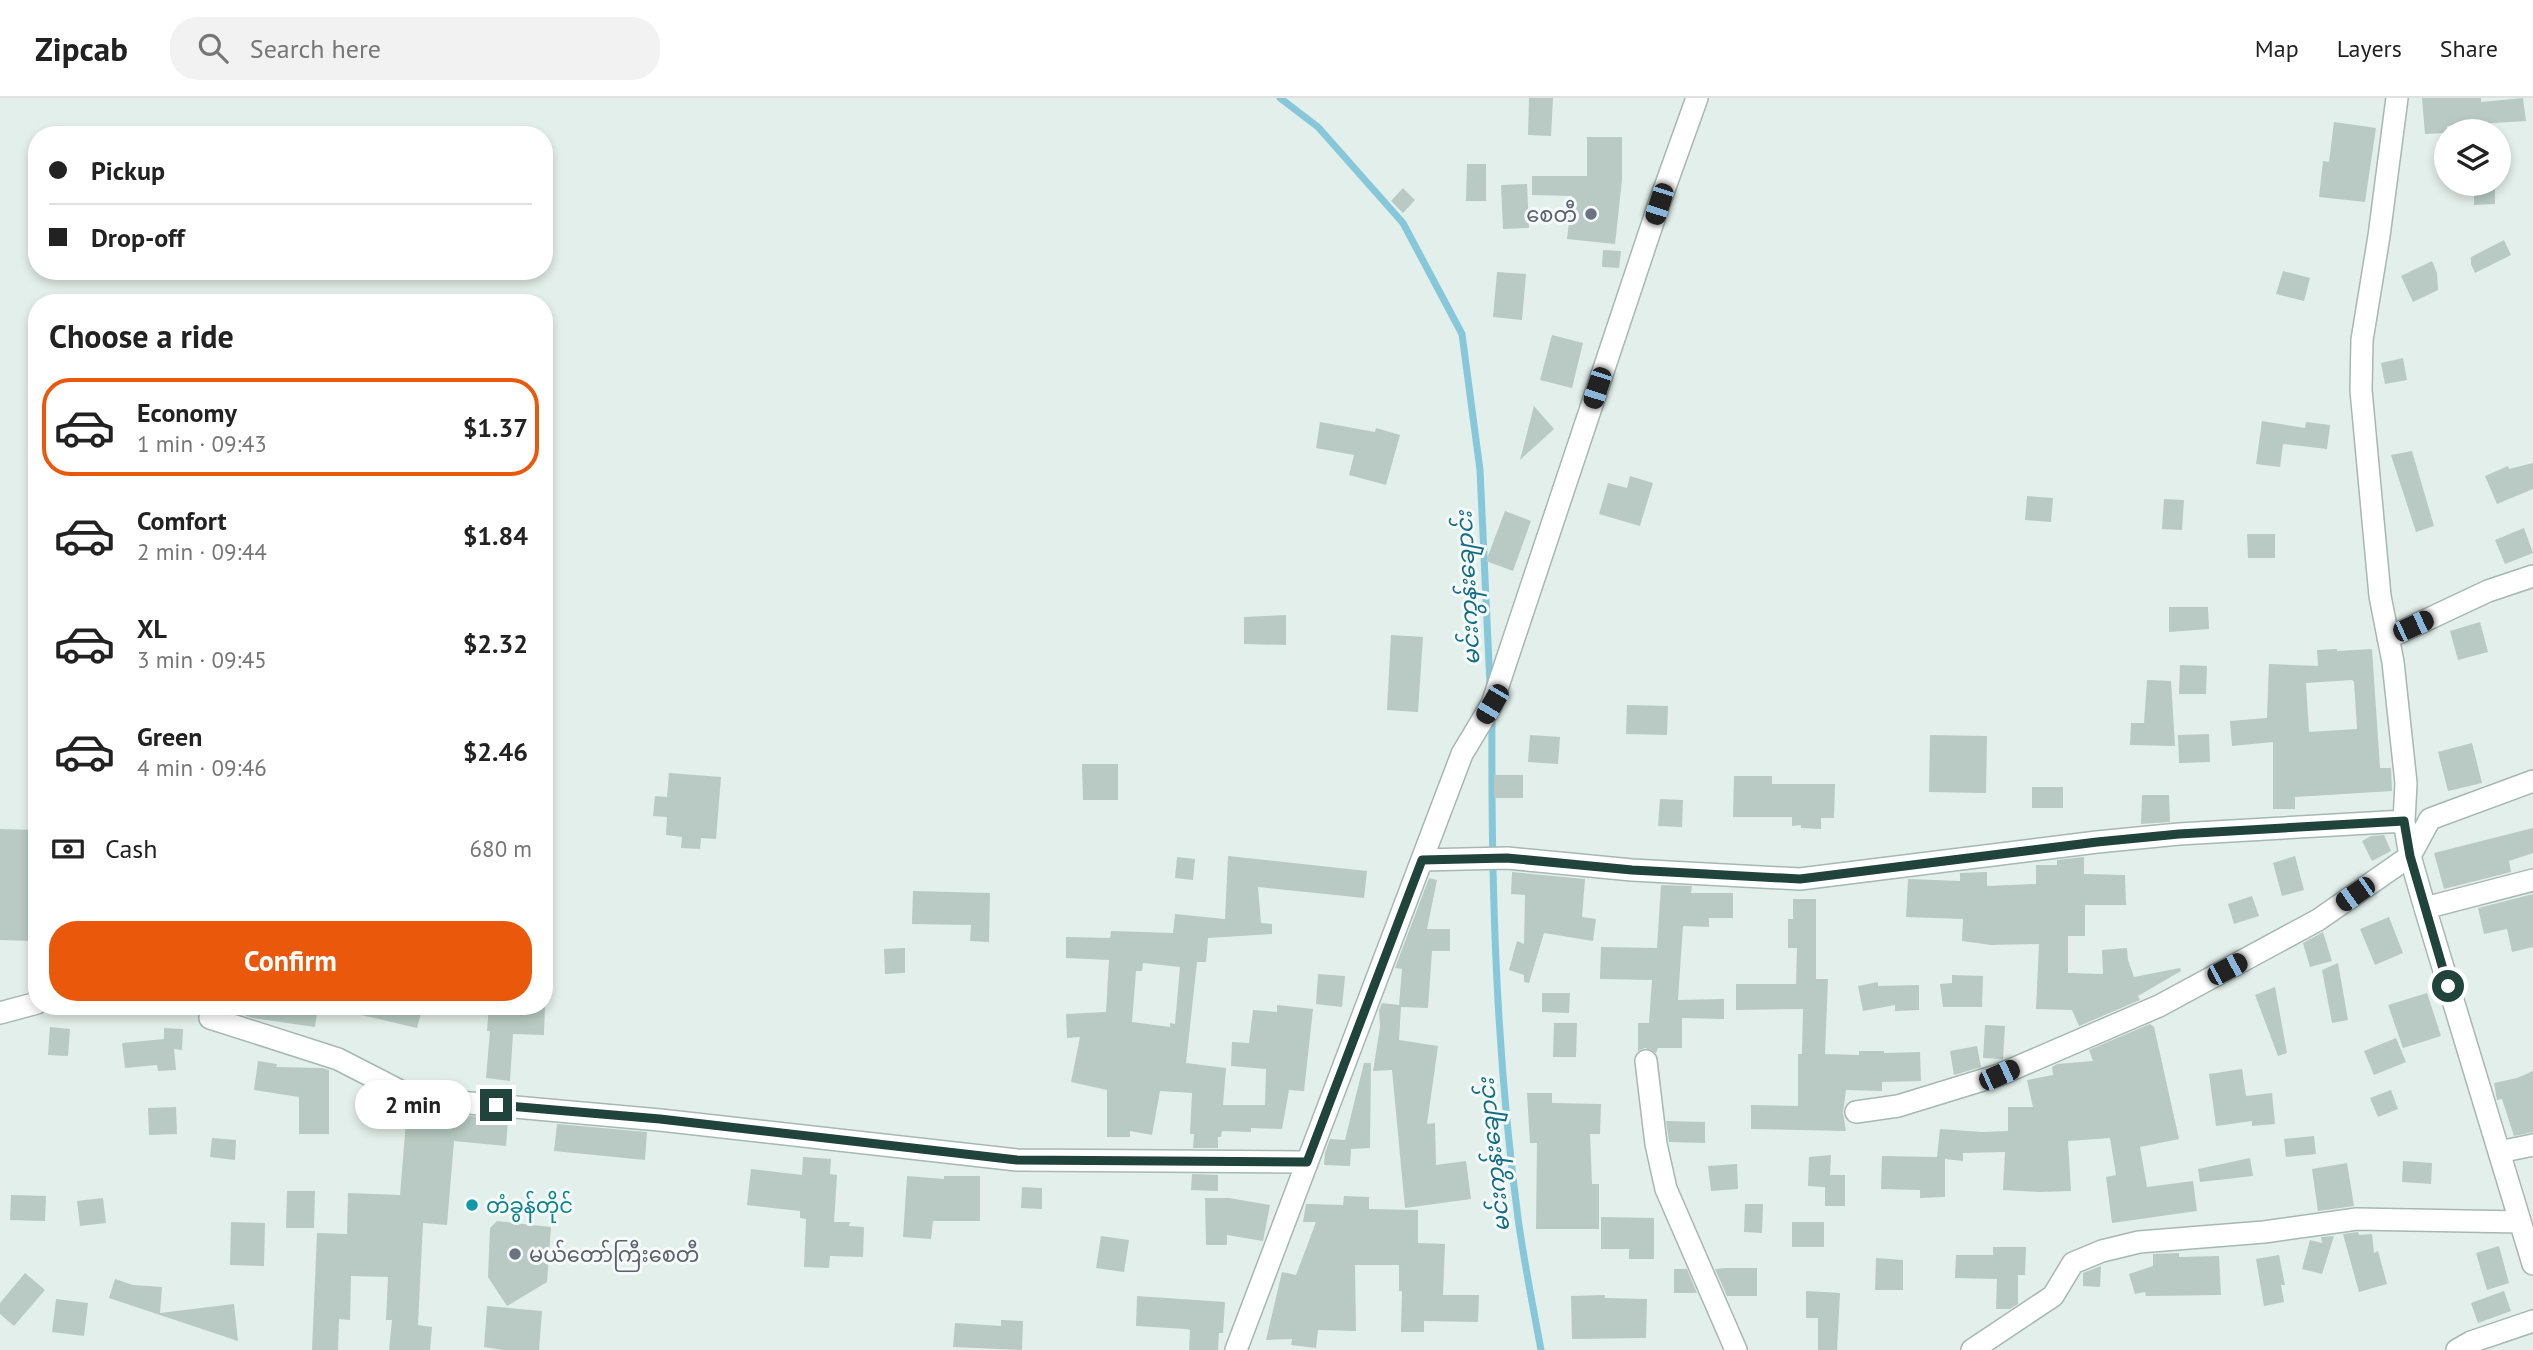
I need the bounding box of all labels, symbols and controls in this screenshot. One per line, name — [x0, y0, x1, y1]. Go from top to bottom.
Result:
search box — [170, 17, 660, 80]
text: Zipcab — [35, 27, 128, 70]
icon: search — [194, 29, 232, 67]
text: Search here — [250, 32, 381, 65]
text: Map — [2255, 33, 2299, 64]
text: Layers — [2337, 33, 2402, 64]
text: Share — [2440, 33, 2498, 64]
map controls — [2434, 119, 2511, 196]
button: layers — [2434, 119, 2511, 196]
text: Pickup — [91, 154, 165, 187]
car — [1643, 181, 1676, 227]
place label: စေတီ — [1526, 199, 1577, 228]
marker: စေတီ — [1583, 206, 1599, 222]
text: Drop-off — [91, 221, 185, 254]
text: Choose a ride — [49, 315, 234, 357]
car — [1581, 365, 1614, 411]
icon: car — [53, 396, 116, 459]
text: Economy — [137, 396, 237, 429]
text: $1.37 — [463, 411, 528, 444]
text: 1 min · 09:43 — [137, 429, 267, 458]
icon: car — [53, 504, 116, 567]
text: Comfort — [137, 504, 227, 537]
water label: မင်းကွန်းချောင်း — [1447, 508, 1491, 666]
text: $1.84 — [463, 519, 528, 552]
text: 2 min · 09:44 — [137, 537, 267, 566]
car — [2390, 608, 2437, 644]
icon: car — [53, 612, 116, 675]
text: XL — [137, 612, 167, 645]
text: $2.32 — [463, 627, 528, 660]
text: 3 min · 09:45 — [137, 645, 267, 674]
car — [1473, 681, 1512, 727]
icon: car — [53, 720, 116, 783]
text: Green — [137, 720, 202, 753]
text: $2.46 — [463, 735, 528, 768]
text: 4 min · 09:46 — [137, 753, 267, 782]
icon: cash — [49, 830, 87, 868]
text: Cash — [105, 832, 157, 865]
text: 680 m — [470, 834, 532, 863]
car — [2332, 873, 2379, 915]
button: Confirm — [49, 921, 532, 1001]
car — [2204, 950, 2251, 988]
route start — [2432, 970, 2464, 1002]
car — [1976, 1057, 2023, 1093]
water label: မင်းကွန်းချောင်း — [1469, 1074, 1520, 1233]
callout: 2 min — [356, 1080, 472, 1130]
route end — [480, 1089, 512, 1121]
text: 2 min — [385, 1090, 441, 1119]
place label: တံခွန်တိုင် — [486, 1190, 573, 1223]
marker: တံခွန်တိုင် — [464, 1197, 480, 1213]
place label: မယ်တော်ကြီးစေတီ — [529, 1239, 699, 1272]
marker: မယ်တော်ကြီးစေတီ — [507, 1246, 523, 1262]

